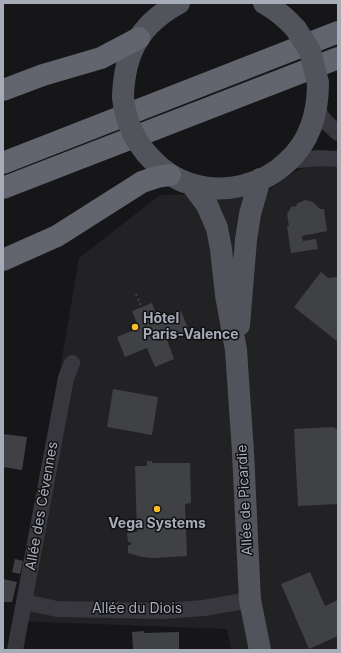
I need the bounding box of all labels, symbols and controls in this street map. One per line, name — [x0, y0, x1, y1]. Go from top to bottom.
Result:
place label: Hôtel Paris-Valence — [143, 311, 239, 344]
marker: Hôtel Paris-Valence — [130, 322, 140, 332]
street label: Allée des Cévennes — [22, 440, 62, 572]
street label: Allée de Picardie — [234, 444, 256, 556]
marker: Vega Systems — [152, 504, 162, 514]
place label: Vega Systems — [108, 516, 206, 532]
street label: Allée du Diois — [92, 601, 182, 617]

